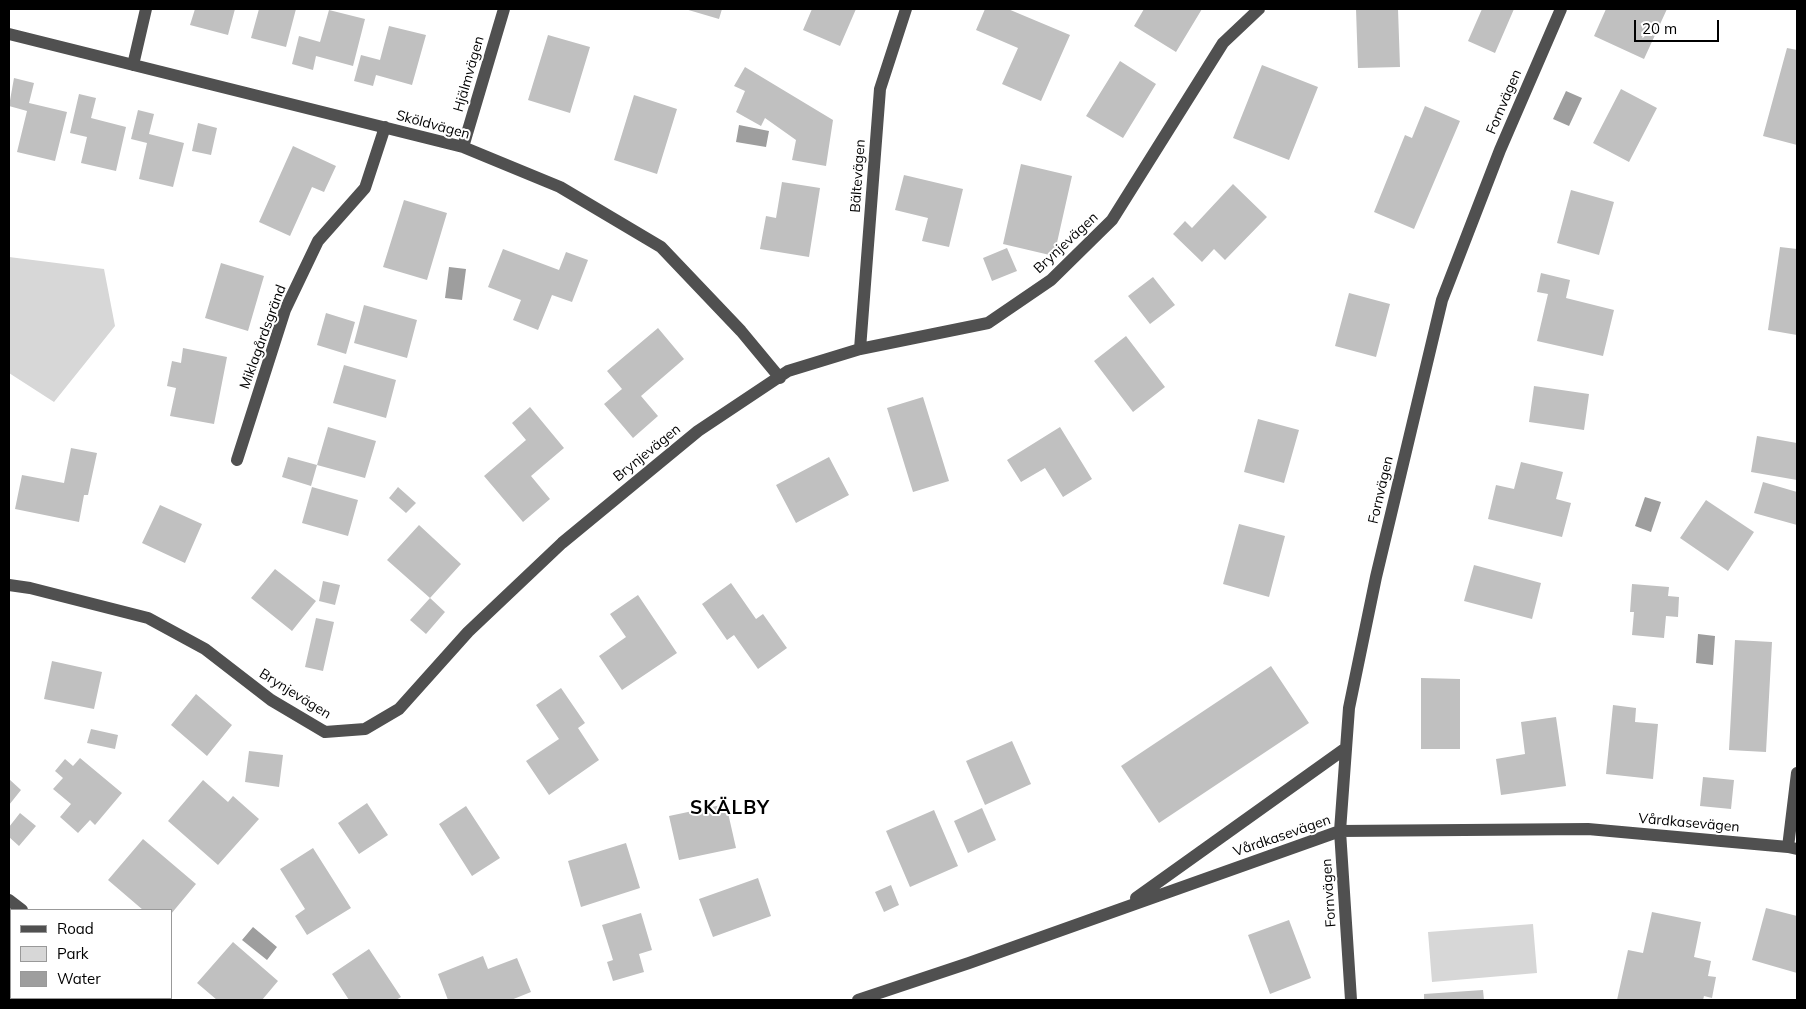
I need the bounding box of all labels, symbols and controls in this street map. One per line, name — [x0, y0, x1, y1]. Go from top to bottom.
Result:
scale bar — [1636, 10, 1721, 42]
text: 20 m — [1642, 19, 1677, 38]
street label: Hjälmvägen — [450, 34, 488, 114]
street label: Fornvägen — [1483, 67, 1525, 137]
street label: Sköldvägen — [394, 107, 472, 143]
street label: Bältevägen — [847, 139, 869, 213]
street label: Brynjevägen — [1030, 209, 1102, 277]
street label: Miklagårdsgränd — [236, 282, 290, 392]
street label: Brynjevägen — [610, 421, 684, 485]
street label: Fornvägen — [1365, 455, 1397, 525]
street label: Brynjevägen — [256, 665, 334, 723]
district label: SKÄLBY — [689, 797, 771, 819]
street label: Vårdkasevägen — [1638, 810, 1740, 836]
street label: Vårdkasevägen — [1231, 812, 1333, 860]
street label: Fornvägen — [1318, 858, 1340, 928]
legend — [10, 909, 172, 999]
text: Road — [57, 919, 94, 938]
text: Park — [57, 944, 89, 963]
text: Water — [57, 969, 101, 988]

